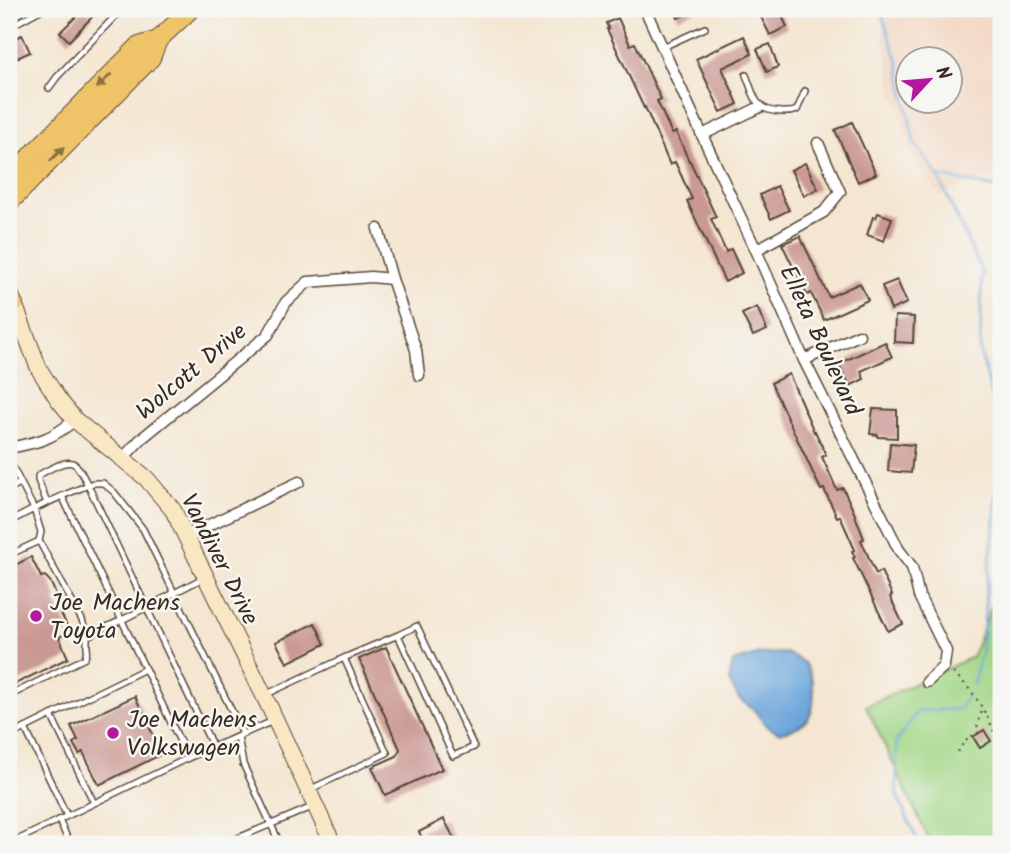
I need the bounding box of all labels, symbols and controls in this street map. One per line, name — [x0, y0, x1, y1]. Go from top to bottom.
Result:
north arrow — [894, 46, 964, 116]
text: N — [926, 61, 959, 85]
one-way arrow — [96, 72, 113, 89]
one-way arrow — [48, 146, 64, 163]
street label: Elleta Boulevard — [768, 259, 872, 423]
street label: Wolcott Drive — [128, 314, 256, 431]
street label: Vandiver Drive — [169, 487, 269, 632]
place label: Joe Machens Toyota — [50, 584, 180, 651]
marker: Joe Machens Toyota — [28, 608, 44, 624]
place label: Joe Machens Volkswagen — [127, 701, 257, 768]
marker: Joe Machens Volkswagen — [105, 725, 121, 741]

